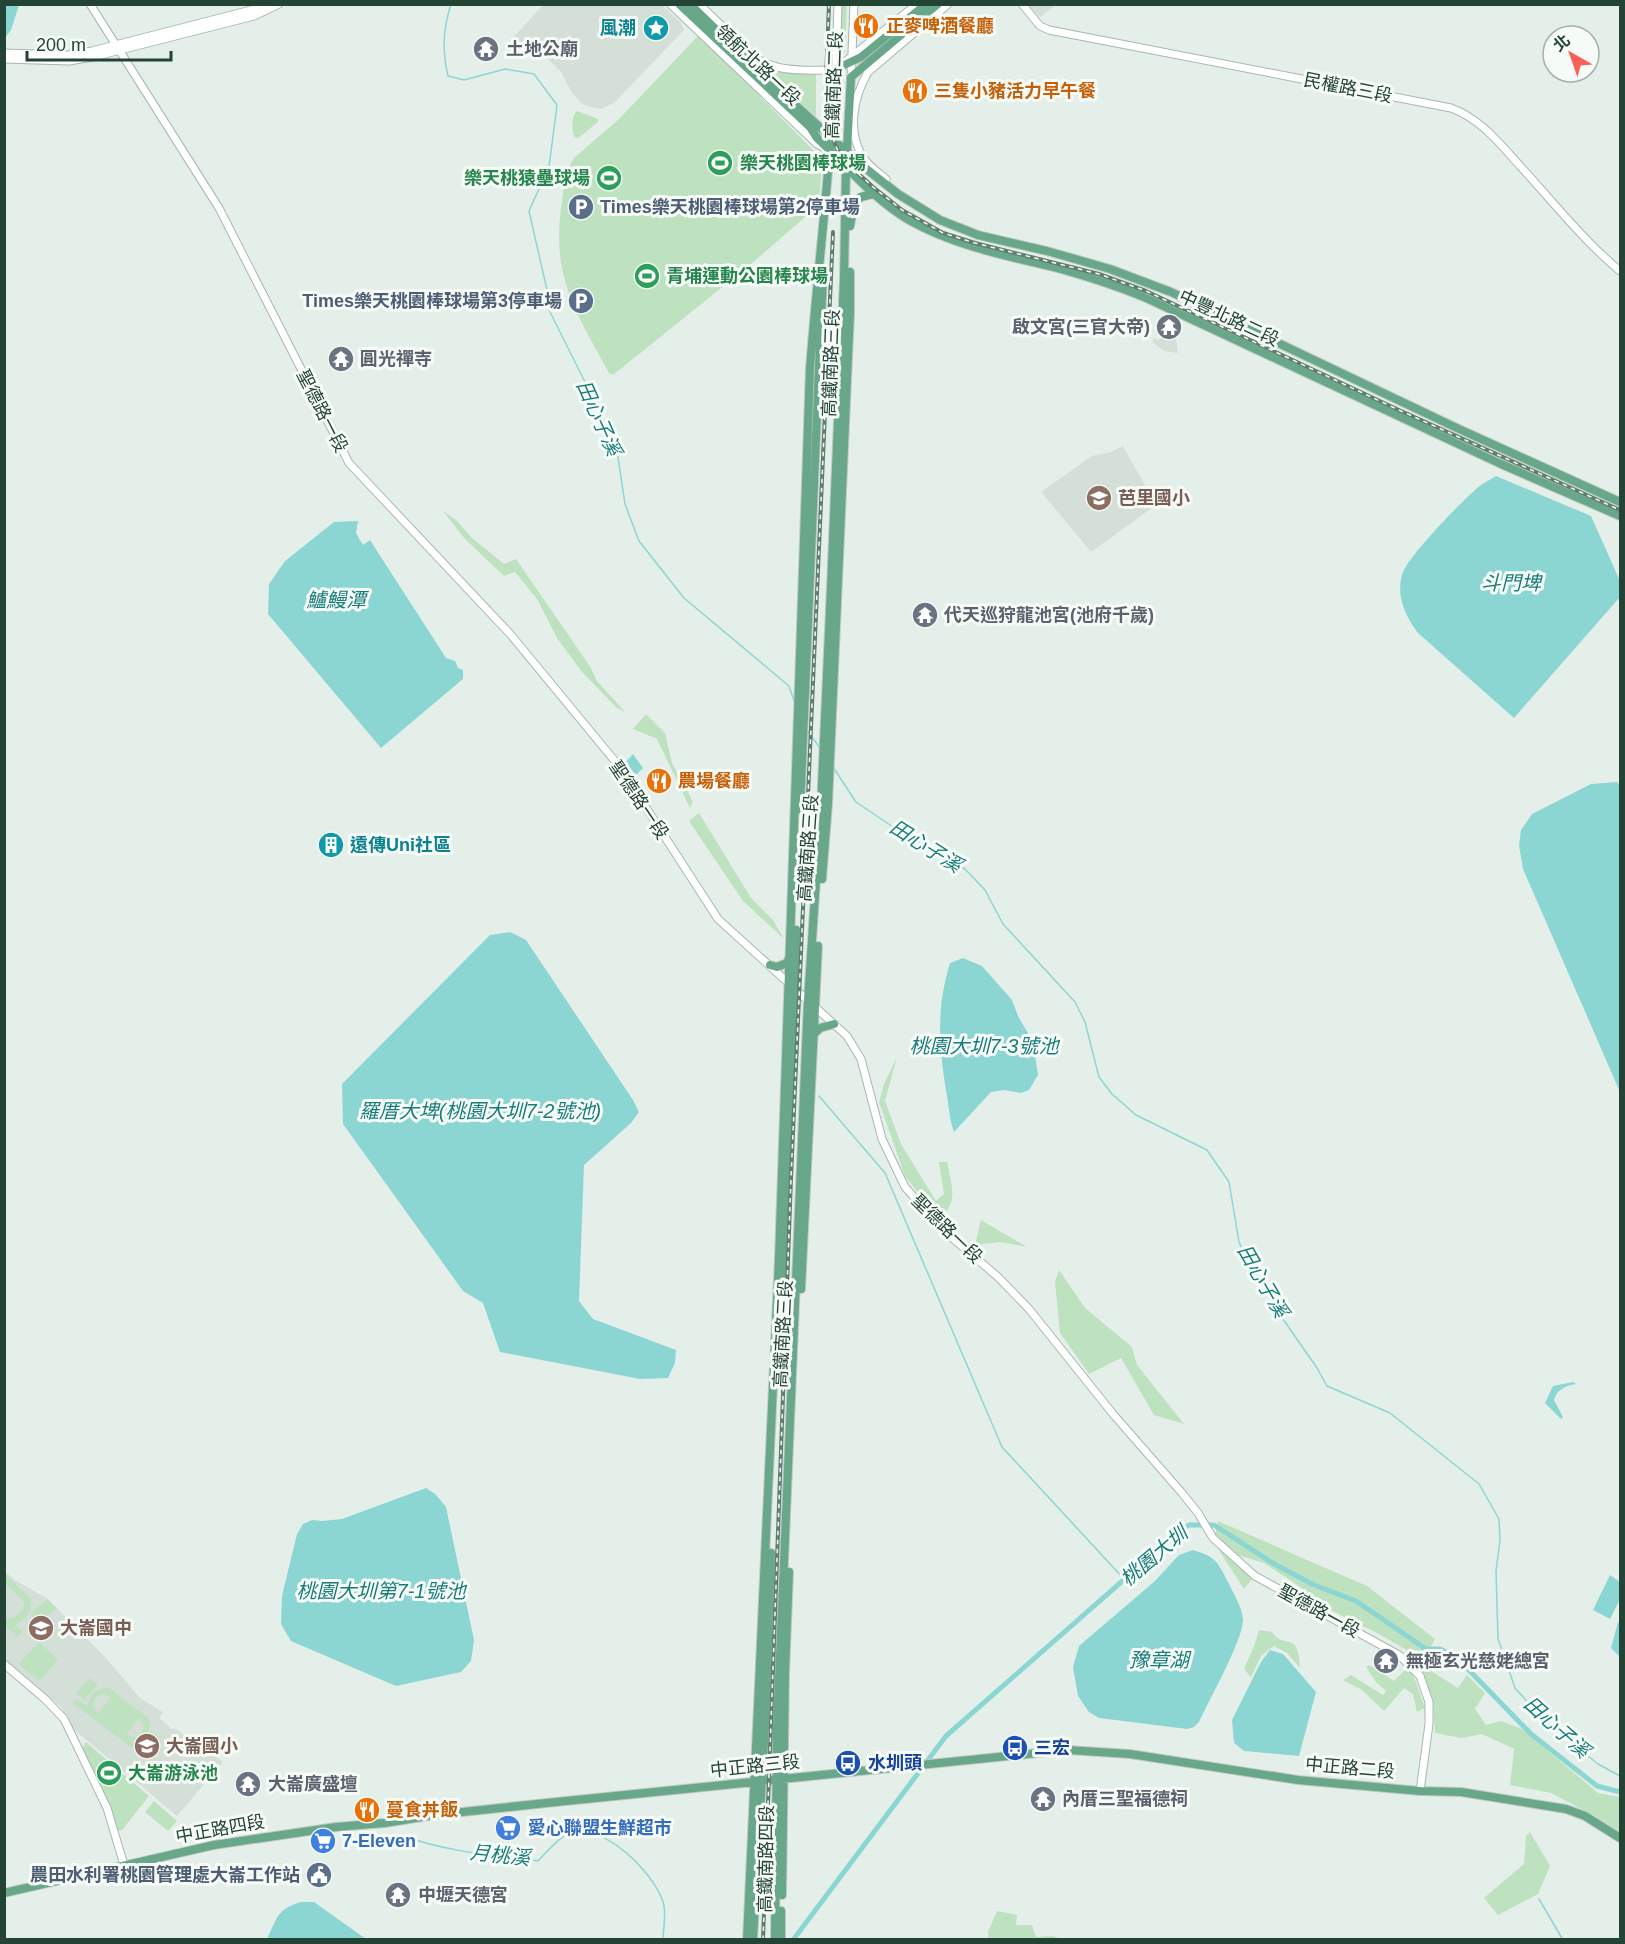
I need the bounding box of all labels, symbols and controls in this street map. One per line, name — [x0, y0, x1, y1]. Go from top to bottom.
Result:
restaurant icon: 正麥啤酒餐廳 — [851, 11, 881, 41]
place icon: 風潮 — [641, 13, 671, 43]
place label: 正麥啤酒餐廳 — [886, 16, 994, 36]
place label: 風潮 — [600, 18, 636, 38]
street label: 領航北路一段 — [712, 21, 804, 109]
scale bar — [27, 24, 171, 62]
north arrow — [1541, 24, 1601, 84]
street label: 高鐵南路二段 — [822, 31, 846, 139]
text: 北 — [1550, 31, 1573, 55]
temple icon: 土地公廟 — [471, 34, 501, 64]
text: 200 m — [36, 35, 86, 55]
place label: 土地公廟 — [506, 39, 578, 59]
street label: 民權路三段 — [1302, 70, 1394, 106]
restaurant icon: 三隻小豬活力早午餐 — [900, 76, 930, 106]
place label: 三隻小豬活力早午餐 — [934, 81, 1096, 101]
sports icon: 樂天桃園棒球場 — [705, 148, 735, 178]
place label: 樂天桃園棒球場 — [740, 153, 866, 173]
sports icon: 樂天桃猿壘球場 — [594, 163, 624, 193]
place label: 樂天桃猿壘球場 — [464, 168, 590, 188]
parking icon: Times樂天桃園棒球場第2停車場 — [566, 192, 596, 222]
place label: Times樂天桃園棒球場第2停車場 — [600, 196, 860, 217]
sports icon: 青埔運動公園棒球場 — [632, 261, 662, 291]
place label: 青埔運動公園棒球場 — [666, 266, 828, 286]
parking icon: Times樂天桃園棒球場第3停車場 — [566, 286, 596, 316]
street label: 中豐北路二段 — [1176, 286, 1282, 350]
place label: Times樂天桃園棒球場第3停車場 — [302, 290, 562, 311]
street label: 高鐵南路三段 — [819, 309, 843, 417]
temple icon: 啟文宮(三官大帝) — [1154, 312, 1184, 342]
place label: 啟文宮(三官大帝) — [1012, 317, 1150, 337]
temple icon: 圓光禪寺 — [326, 344, 356, 374]
place label: 圓光禪寺 — [360, 349, 432, 369]
street label: 聖德路一段 — [293, 366, 351, 456]
water label: 田心子溪 — [573, 377, 627, 462]
school or university icon: 芭里國小 — [1084, 483, 1114, 513]
place label: 芭里國小 — [1118, 488, 1190, 508]
water label: 斗門埤 — [1481, 572, 1543, 594]
water label: 鱸鰻潭 — [306, 589, 370, 611]
temple icon: 代天巡狩龍池宮(池府千歲) — [910, 600, 940, 630]
place label: 代天巡狩龍池宮(池府千歲) — [943, 605, 1154, 625]
street label: 聖德路一段 — [606, 757, 672, 843]
restaurant icon: 農場餐廳 — [644, 766, 674, 796]
place label: 農場餐廳 — [678, 771, 750, 791]
street label: 高鐵南路三段 — [794, 793, 822, 903]
water label: 田心子溪 — [886, 815, 968, 878]
building icon: 遠傳Uni社區 — [316, 830, 346, 860]
place label: 遠傳Uni社區 — [350, 835, 451, 855]
water label: 桃園大圳7-3號池 — [910, 1035, 1060, 1057]
water label: 羅厝大埤(桃園大圳7-2號池) — [359, 1100, 601, 1122]
street label: 聖德路一段 — [908, 1191, 986, 1267]
water label: 田心子溪 — [1233, 1241, 1294, 1324]
street label: 高鐵南路三段 — [770, 1280, 796, 1388]
water label: 桃園大圳 — [1116, 1520, 1194, 1590]
water label: 桃園大圳第7-1號池 — [297, 1580, 467, 1602]
street label: 聖德路一段 — [1275, 1580, 1363, 1642]
school or university icon: 大崙國中 — [26, 1613, 56, 1643]
place label: 大崙國中 — [60, 1618, 132, 1638]
temple icon: 無極玄光慈姥總宮 — [1371, 1646, 1401, 1676]
water label: 豫章湖 — [1129, 1649, 1192, 1671]
place label: 無極玄光慈姥總宮 — [1406, 1651, 1550, 1671]
water label: 田心子溪 — [1520, 1692, 1596, 1764]
school or university icon: 大崙國小 — [132, 1731, 162, 1761]
bus stop icon: 三宏 — [1000, 1733, 1030, 1763]
place label: 大崙國小 — [166, 1736, 238, 1756]
place label: 三宏 — [1034, 1738, 1070, 1758]
bus stop icon: 水圳頭 — [833, 1748, 863, 1778]
street label: 中正路三段 — [709, 1751, 801, 1781]
place label: 水圳頭 — [868, 1753, 922, 1773]
street label: 中正路二段 — [1304, 1754, 1396, 1782]
sports icon: 大崙游泳池 — [94, 1758, 124, 1788]
place label: 大崙游泳池 — [128, 1763, 218, 1783]
temple icon: 大崙廣盛壇 — [233, 1769, 263, 1799]
place label: 大崙廣盛壇 — [268, 1774, 358, 1794]
temple icon: 內厝三聖福德祠 — [1028, 1784, 1058, 1814]
place label: 內厝三聖福德祠 — [1062, 1789, 1188, 1809]
restaurant icon: 蔓食丼飯 — [352, 1795, 382, 1825]
place label: 蔓食丼飯 — [386, 1799, 458, 1820]
street label: 高鐵南路四段 — [755, 1805, 777, 1913]
street label: 中正路四段 — [174, 1811, 266, 1847]
supermarket icon: 愛心聯盟生鮮超市 — [493, 1813, 523, 1843]
place label: 愛心聯盟生鮮超市 — [528, 1818, 672, 1838]
supermarket icon: 7-Eleven — [308, 1826, 338, 1856]
place label: 7-Eleven — [342, 1831, 416, 1851]
water label: 月桃溪 — [469, 1841, 534, 1869]
public building icon: 農田水利署桃園管理處大崙工作站 — [304, 1860, 334, 1890]
place label: 農田水利署桃園管理處大崙工作站 — [30, 1864, 300, 1885]
temple icon: 中壢天德宮 — [383, 1880, 413, 1910]
place label: 中壢天德宮 — [418, 1885, 508, 1905]

